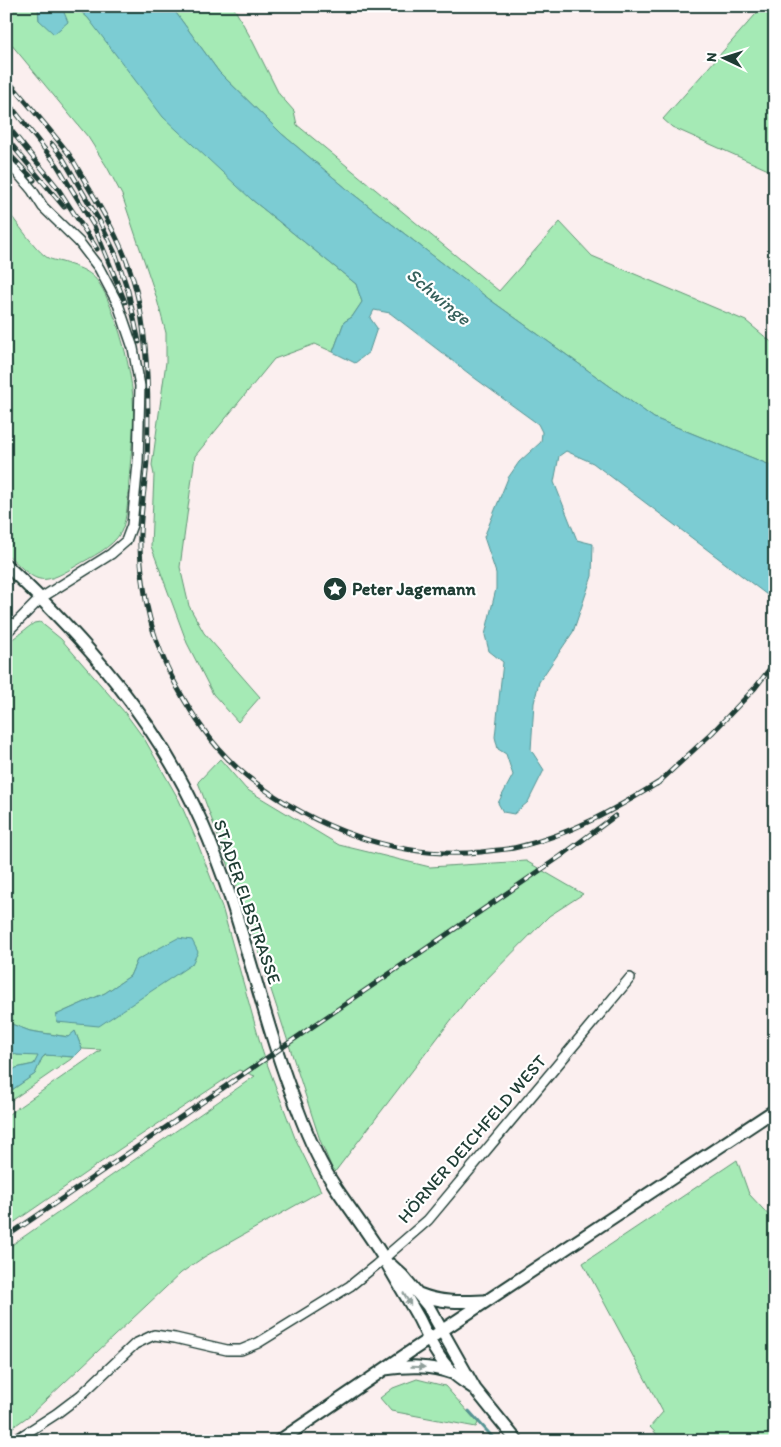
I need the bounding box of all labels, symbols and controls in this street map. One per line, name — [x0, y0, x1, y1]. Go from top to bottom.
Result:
north arrow — [698, 32, 748, 82]
text: N — [703, 52, 720, 62]
water label: Schwinge — [402, 263, 476, 330]
place icon: Peter Jagemann — [322, 576, 348, 602]
place label: Peter Jagemann — [352, 578, 477, 600]
street label: STADER ELBSTRASSE — [208, 817, 286, 987]
street label: HÖRNER DEICHFELD WEST — [393, 1050, 551, 1228]
one-way arrow — [402, 1292, 411, 1305]
one-way arrow — [410, 1363, 426, 1371]

